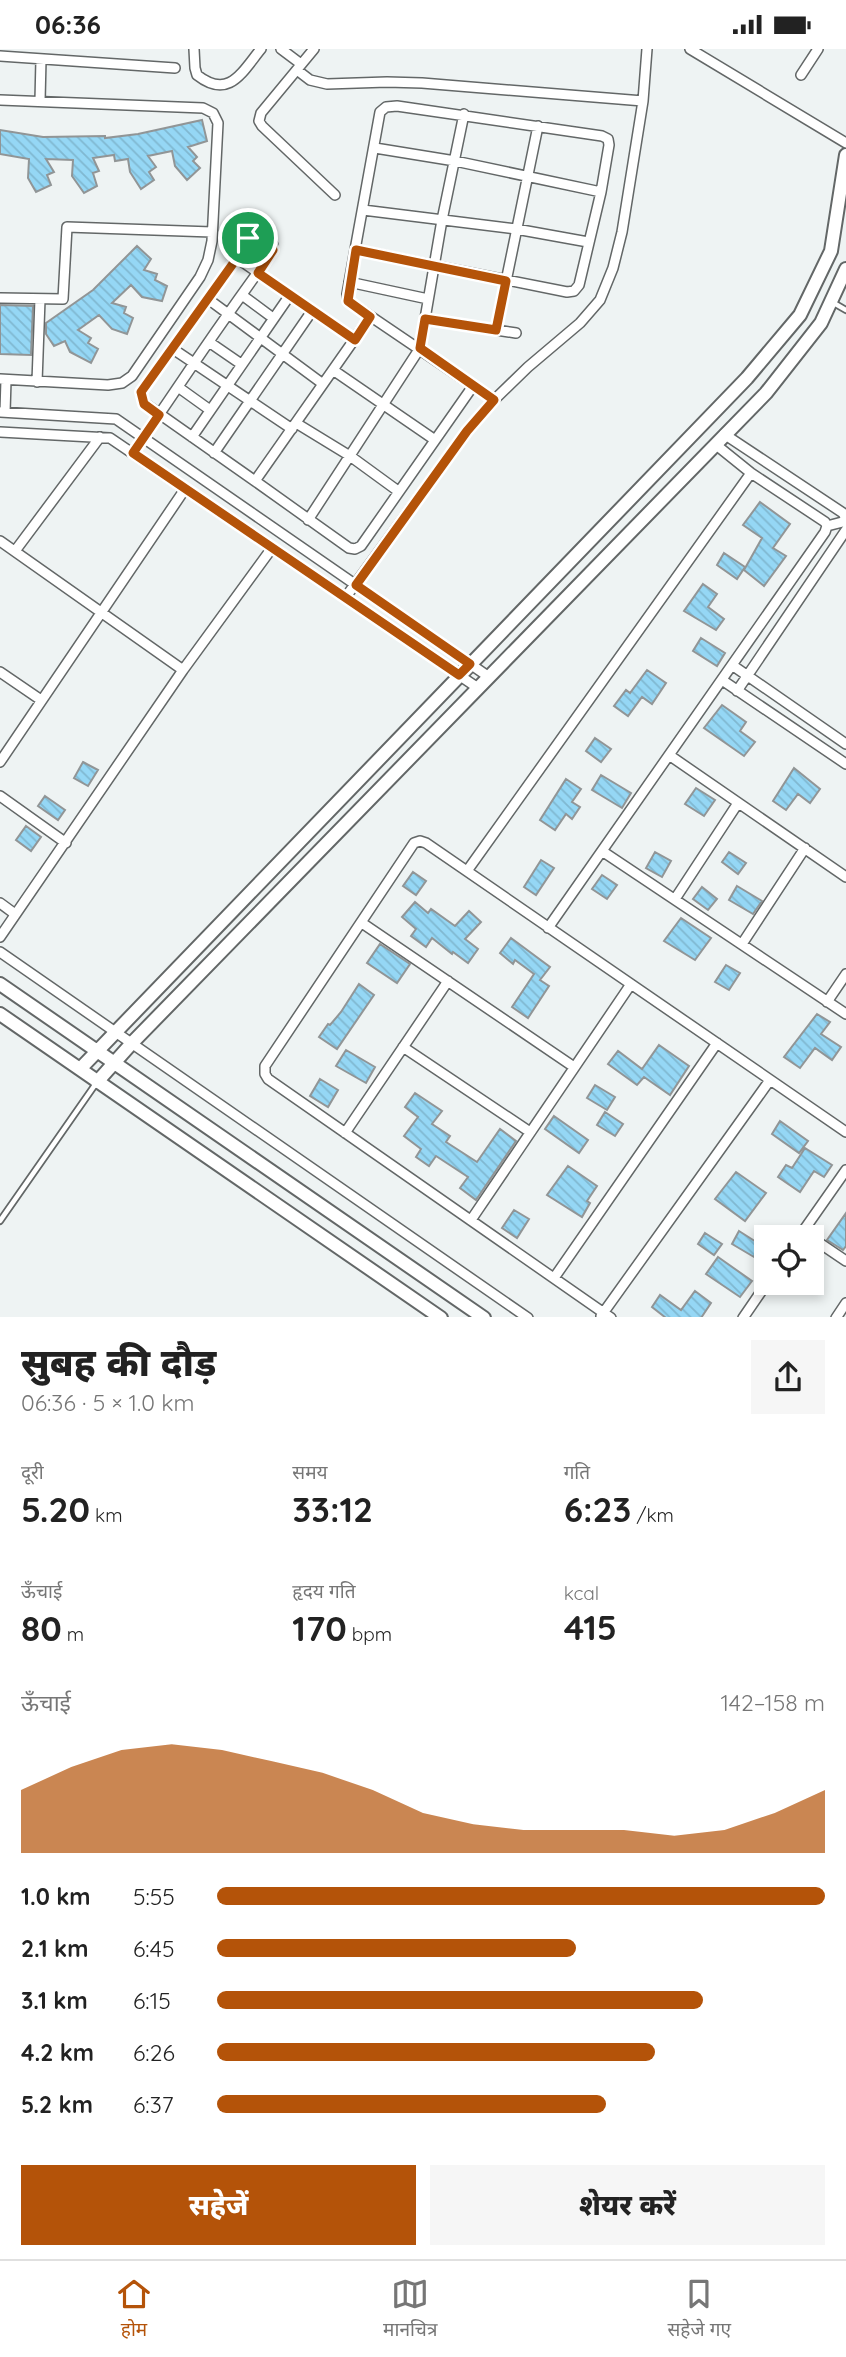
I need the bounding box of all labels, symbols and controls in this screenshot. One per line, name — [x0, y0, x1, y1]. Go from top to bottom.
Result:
text: 06:36 — [35, 8, 101, 41]
pin — [218, 208, 278, 268]
icon: arrive — [229, 219, 267, 257]
map controls — [754, 1225, 824, 1295]
button: locate — [754, 1225, 824, 1295]
text: सुबह की दौड़ — [21, 1338, 216, 1386]
button: share — [751, 1340, 825, 1414]
text: 06:36 · 5 × 1.0 km — [21, 1388, 195, 1417]
text: दूरी — [21, 1460, 44, 1484]
text: समय — [292, 1460, 328, 1484]
text: गति — [564, 1460, 590, 1484]
text: 5.20 — [21, 1487, 90, 1531]
text: 33:12 — [292, 1487, 373, 1531]
text: 6:23 — [564, 1487, 631, 1531]
text: km — [90, 1503, 123, 1527]
text: /km — [631, 1503, 674, 1527]
text: ऊँचाई — [21, 1579, 62, 1603]
text: हृदय गति — [292, 1579, 356, 1603]
text: kcal — [564, 1581, 599, 1605]
text: 415 — [564, 1605, 617, 1649]
text: 80 — [21, 1606, 62, 1650]
text: 170 — [292, 1606, 347, 1650]
text: m — [62, 1622, 84, 1646]
text: bpm — [347, 1622, 392, 1646]
text: ऊँचाई — [21, 1688, 71, 1717]
text: 142–158 m — [721, 1688, 825, 1717]
text: 1.0 km — [21, 1882, 91, 1911]
text: 5:55 — [133, 1882, 175, 1911]
text: 2.1 km — [21, 1934, 88, 1963]
text: 6:45 — [133, 1934, 175, 1963]
text: 3.1 km — [21, 1986, 88, 2015]
text: 6:15 — [133, 1986, 171, 2015]
text: 4.2 km — [21, 2038, 94, 2067]
text: 6:26 — [133, 2038, 175, 2067]
text: 5.2 km — [21, 2090, 93, 2119]
text: 6:37 — [133, 2090, 174, 2119]
button: सहेजें — [21, 2165, 416, 2245]
button: शेयर करें — [430, 2165, 825, 2245]
tab: होम — [115, 2275, 153, 2344]
tab: मानचित्र — [383, 2275, 437, 2344]
tab: सहेजे गए — [668, 2275, 731, 2344]

